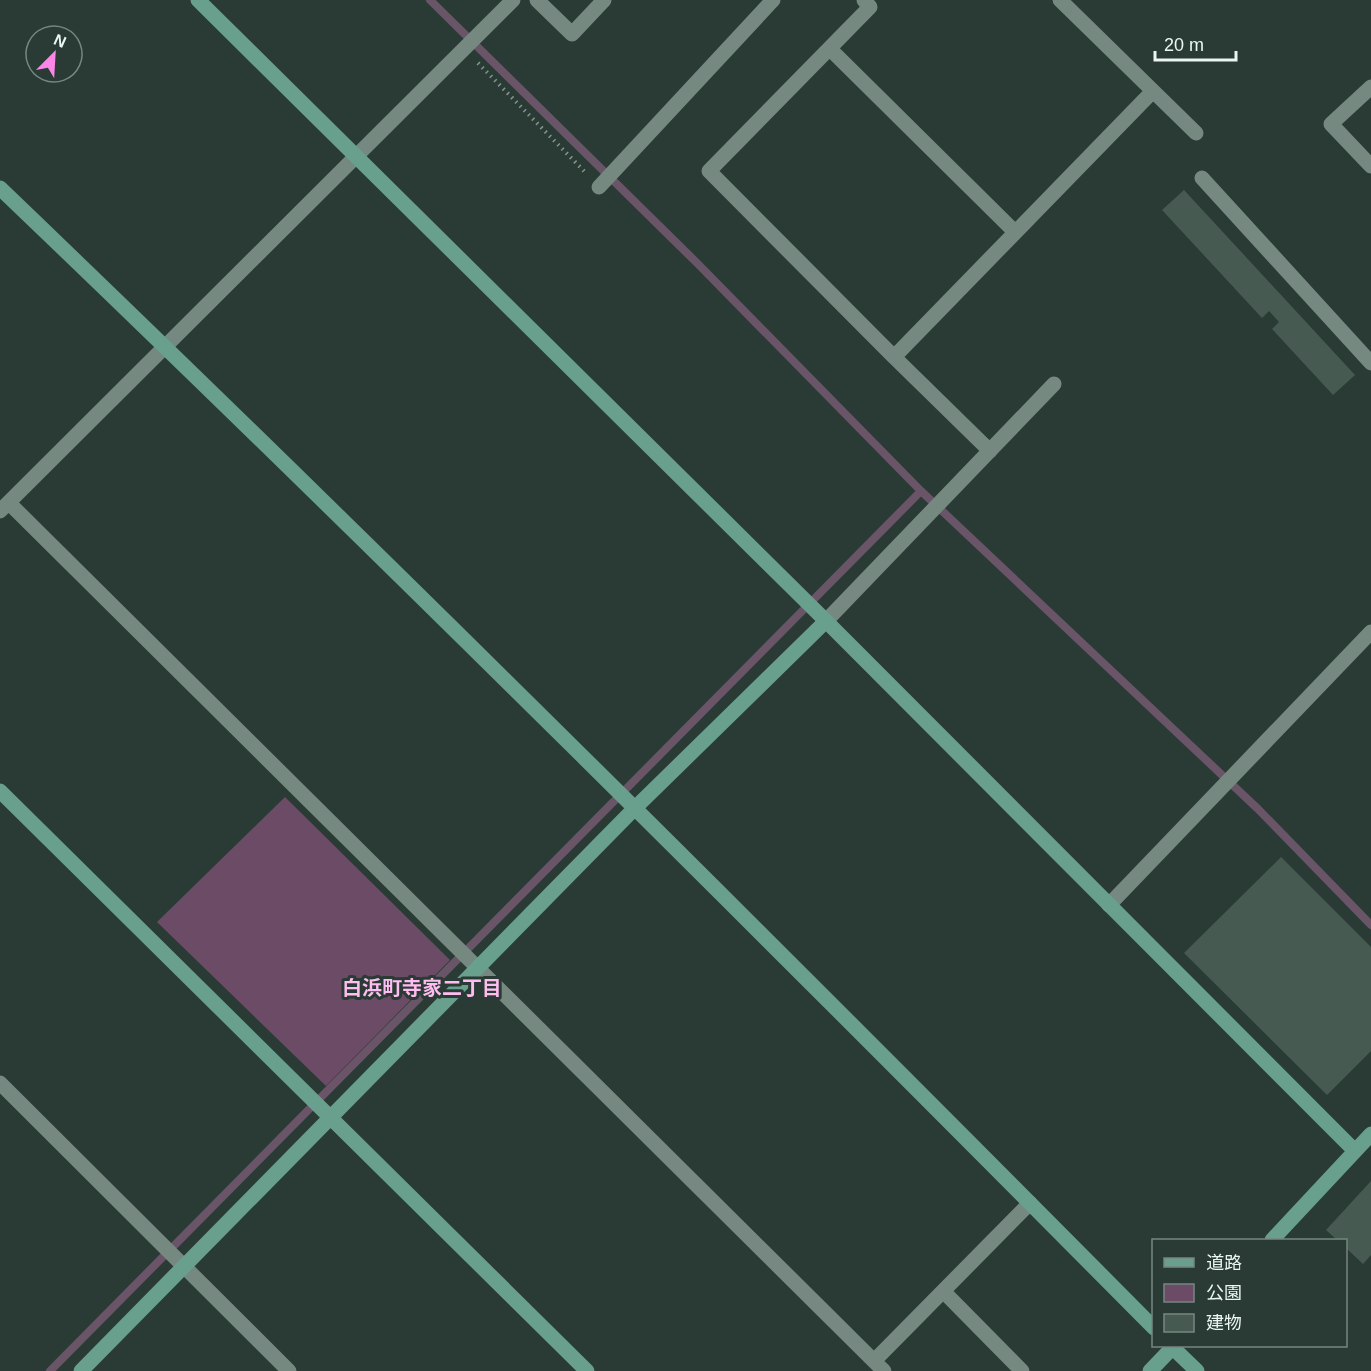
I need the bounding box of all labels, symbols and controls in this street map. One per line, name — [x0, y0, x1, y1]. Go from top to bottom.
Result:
north arrow — [24, 24, 84, 84]
scale bar — [1155, 24, 1236, 62]
text: N — [51, 31, 69, 51]
text: 20 m — [1164, 35, 1204, 55]
district label: 白浜町寺家二丁目 — [342, 977, 502, 999]
legend — [1152, 1239, 1347, 1347]
text: 道路 — [1206, 1253, 1242, 1273]
text: 公園 — [1206, 1283, 1242, 1303]
text: 建物 — [1206, 1313, 1242, 1333]

